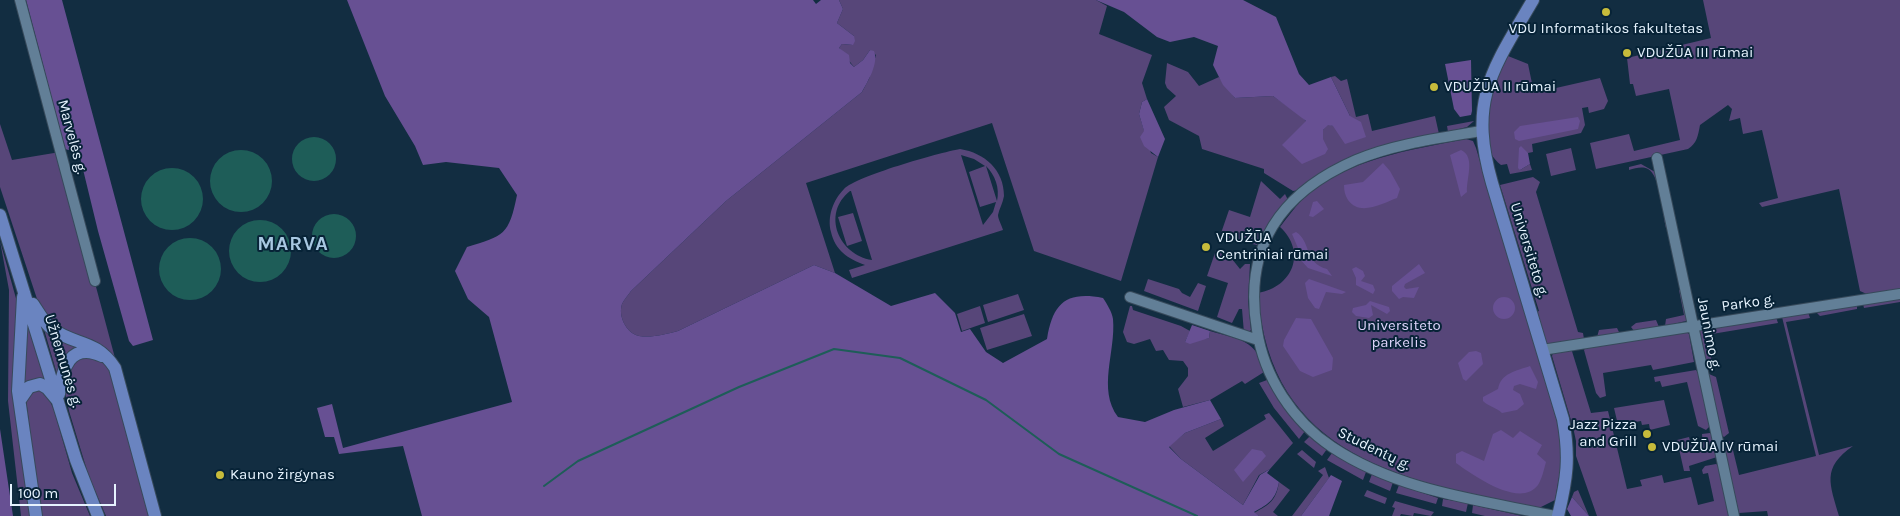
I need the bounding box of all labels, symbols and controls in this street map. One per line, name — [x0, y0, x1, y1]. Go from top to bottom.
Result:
marker: VDU Informatikos fakultetas — [1600, 6, 1612, 18]
place label: VDU Informatikos fakultetas — [1509, 20, 1703, 38]
place label: VDUŽŪA III rūmai — [1637, 44, 1753, 62]
marker: VDUŽŪA III rūmai — [1621, 47, 1633, 59]
place label: VDUŽŪA II rūmai — [1444, 78, 1556, 96]
marker: VDUŽŪA II rūmai — [1428, 81, 1440, 93]
street label: Marvelės g. — [53, 98, 91, 176]
street label: Universiteto g. — [1506, 200, 1552, 300]
place label: VDUŽŪA Centriniai rūmai — [1216, 229, 1329, 264]
district label: MARVA — [257, 232, 329, 256]
marker: VDUŽŪA Centriniai rūmai — [1200, 241, 1212, 253]
street label: Parko g. — [1720, 290, 1776, 316]
street label: Jaunimo g. — [1693, 296, 1725, 372]
street label: Užnemunės g. — [40, 312, 86, 410]
park label: Universiteto parkelis — [1357, 317, 1441, 352]
place label: Jazz Pizza and Grill — [1570, 416, 1637, 451]
street label: Studentų g. — [1335, 424, 1413, 474]
marker: Jazz Pizza and Grill — [1641, 428, 1653, 440]
place label: VDUŽŪA IV rūmai — [1662, 438, 1778, 456]
marker: VDUŽŪA IV rūmai — [1646, 441, 1658, 453]
place label: Kauno žirgynas — [230, 466, 335, 484]
marker: Kauno žirgynas — [214, 469, 226, 481]
scale bar — [12, 474, 119, 506]
text: 100 m — [18, 484, 58, 502]

